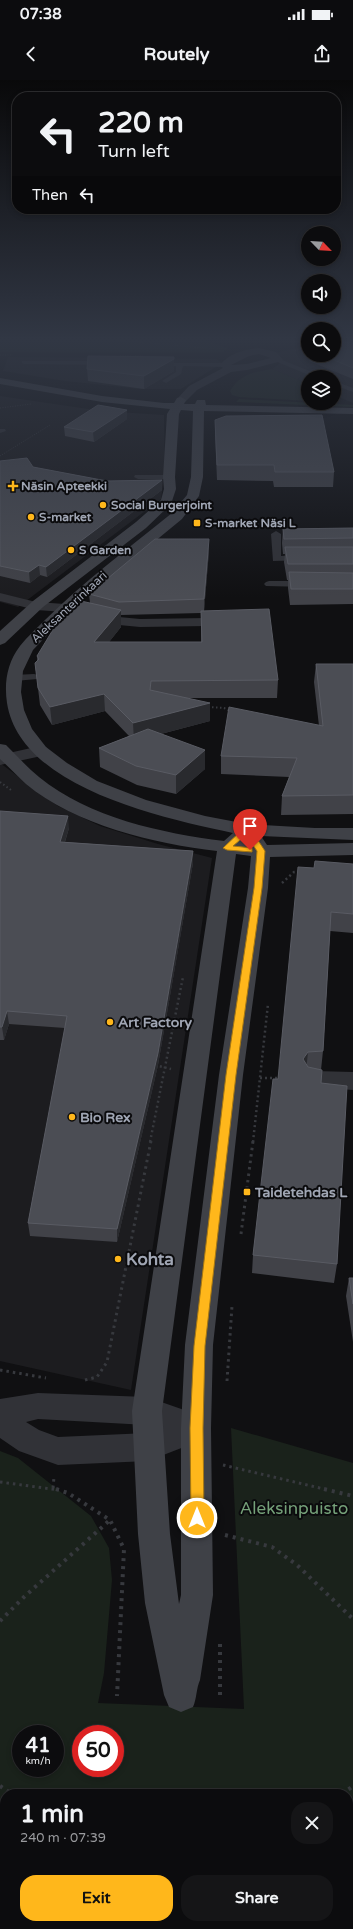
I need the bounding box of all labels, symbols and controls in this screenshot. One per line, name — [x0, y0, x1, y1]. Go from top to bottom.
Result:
text: 07:38 — [20, 5, 62, 23]
icon: back — [20, 43, 42, 65]
text: Routely — [144, 43, 209, 65]
icon: share — [311, 43, 333, 65]
text: 220 m — [98, 106, 184, 140]
icon: left — [32, 108, 84, 160]
text: Turn left — [98, 140, 170, 162]
icon: left — [76, 184, 98, 206]
text: Then — [32, 186, 68, 204]
north arrow — [301, 226, 341, 266]
map controls — [301, 226, 341, 410]
button: sound — [301, 274, 341, 314]
button: search — [301, 322, 341, 362]
button: layers — [301, 370, 341, 410]
place label: Näsin Apteekki — [21, 479, 107, 494]
marker: Näsin Apteekki — [8, 481, 18, 491]
place label: Social Burgerjoint — [111, 498, 212, 513]
marker: Social Burgerjoint — [98, 500, 108, 510]
place label: S-market — [39, 510, 92, 524]
marker: S-market — [26, 512, 36, 522]
place label: S-market Näsi L — [205, 516, 296, 530]
marker: S-market Näsi L — [192, 518, 202, 528]
place label: S Garden — [79, 543, 131, 557]
marker: S Garden — [66, 545, 76, 555]
street label: Aleksanterinkaari — [28, 568, 110, 646]
pin — [233, 809, 267, 850]
icon: arrive — [239, 815, 261, 837]
place label: Art Factory — [118, 1014, 193, 1031]
marker: Art Factory — [105, 1017, 115, 1027]
place label: Bio Rex — [80, 1109, 131, 1126]
marker: Bio Rex — [67, 1112, 77, 1122]
place label: Taidetehdas L — [254, 1184, 348, 1201]
marker: Taidetehdas L — [242, 1187, 252, 1197]
place label: Kohta — [126, 1249, 174, 1270]
marker: Kohta — [113, 1254, 123, 1264]
position arrow — [176, 1497, 218, 1539]
park label: Aleksinpuisto — [240, 1498, 348, 1519]
speed limit sign: 50 — [72, 1725, 124, 1777]
text: 41 — [25, 1734, 51, 1758]
text: km/h — [25, 1755, 51, 1767]
text: 1 min — [20, 1800, 84, 1829]
button: close — [291, 1802, 333, 1844]
text: 240 m · 07:39 — [20, 1830, 106, 1846]
button: Exit — [20, 1875, 173, 1921]
button: Share — [181, 1875, 333, 1921]

